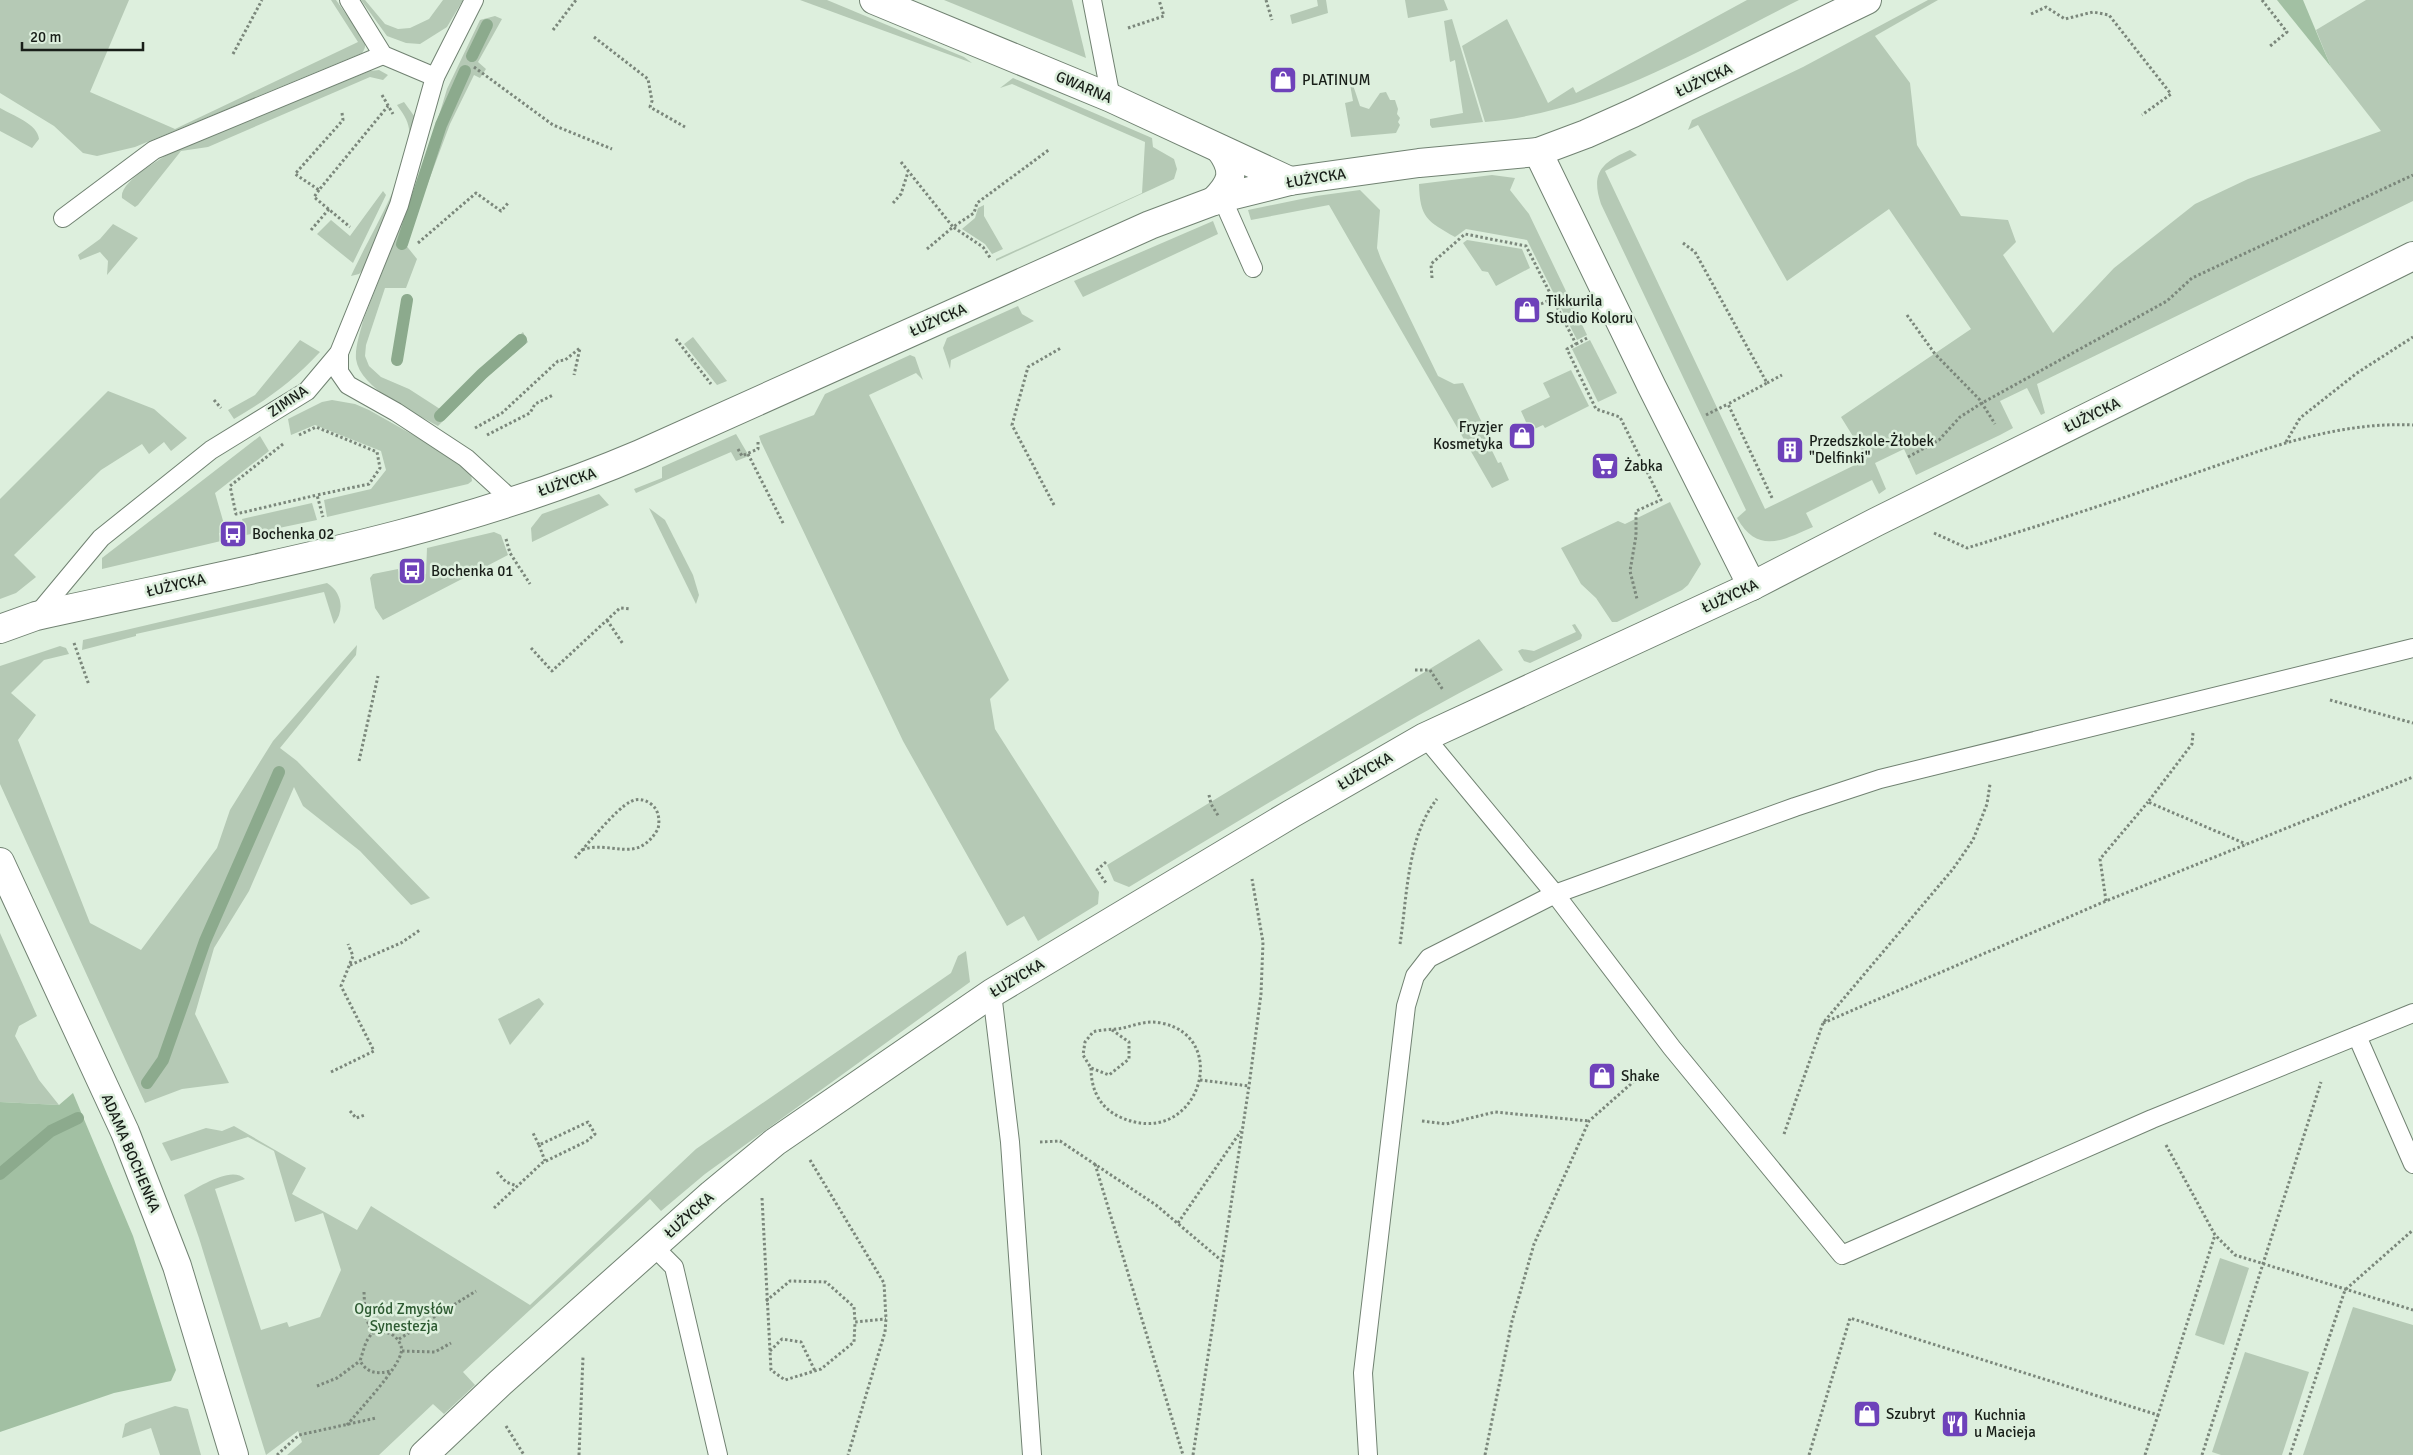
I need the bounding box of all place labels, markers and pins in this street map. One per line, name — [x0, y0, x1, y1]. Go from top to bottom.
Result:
shop icon: PLATINUM — [1268, 65, 1298, 95]
place label: PLATINUM — [1302, 71, 1371, 89]
place label: Tikkurila Studio Koloru — [1546, 292, 1633, 327]
shop icon: Tikkurila Studio Koloru — [1512, 295, 1542, 325]
place label: Fryzjer Kosmetyka — [1433, 418, 1503, 453]
shop icon: Fryzjer Kosmetyka — [1507, 421, 1537, 451]
place label: Przedszkole-Żłobek "Delfinki" — [1809, 432, 1935, 467]
building icon: Przedszkole-Żłobek "Delfinki" — [1775, 435, 1805, 465]
supermarket icon: Żabka — [1590, 451, 1620, 481]
place label: Żabka — [1624, 457, 1663, 475]
bus stop icon: Bochenka 02 — [218, 519, 248, 549]
place label: Bochenka 02 — [252, 525, 334, 543]
bus stop icon: Bochenka 01 — [397, 556, 427, 586]
place label: Bochenka 01 — [431, 562, 513, 580]
shop icon: Shake — [1587, 1061, 1617, 1091]
place label: Shake — [1621, 1067, 1660, 1085]
shop icon: Szubryt — [1852, 1399, 1882, 1429]
place label: Szubryt — [1886, 1405, 1935, 1423]
place label: Kuchnia u Macieja — [1974, 1406, 2036, 1441]
restaurant icon: Kuchnia u Macieja — [1940, 1409, 1970, 1439]

